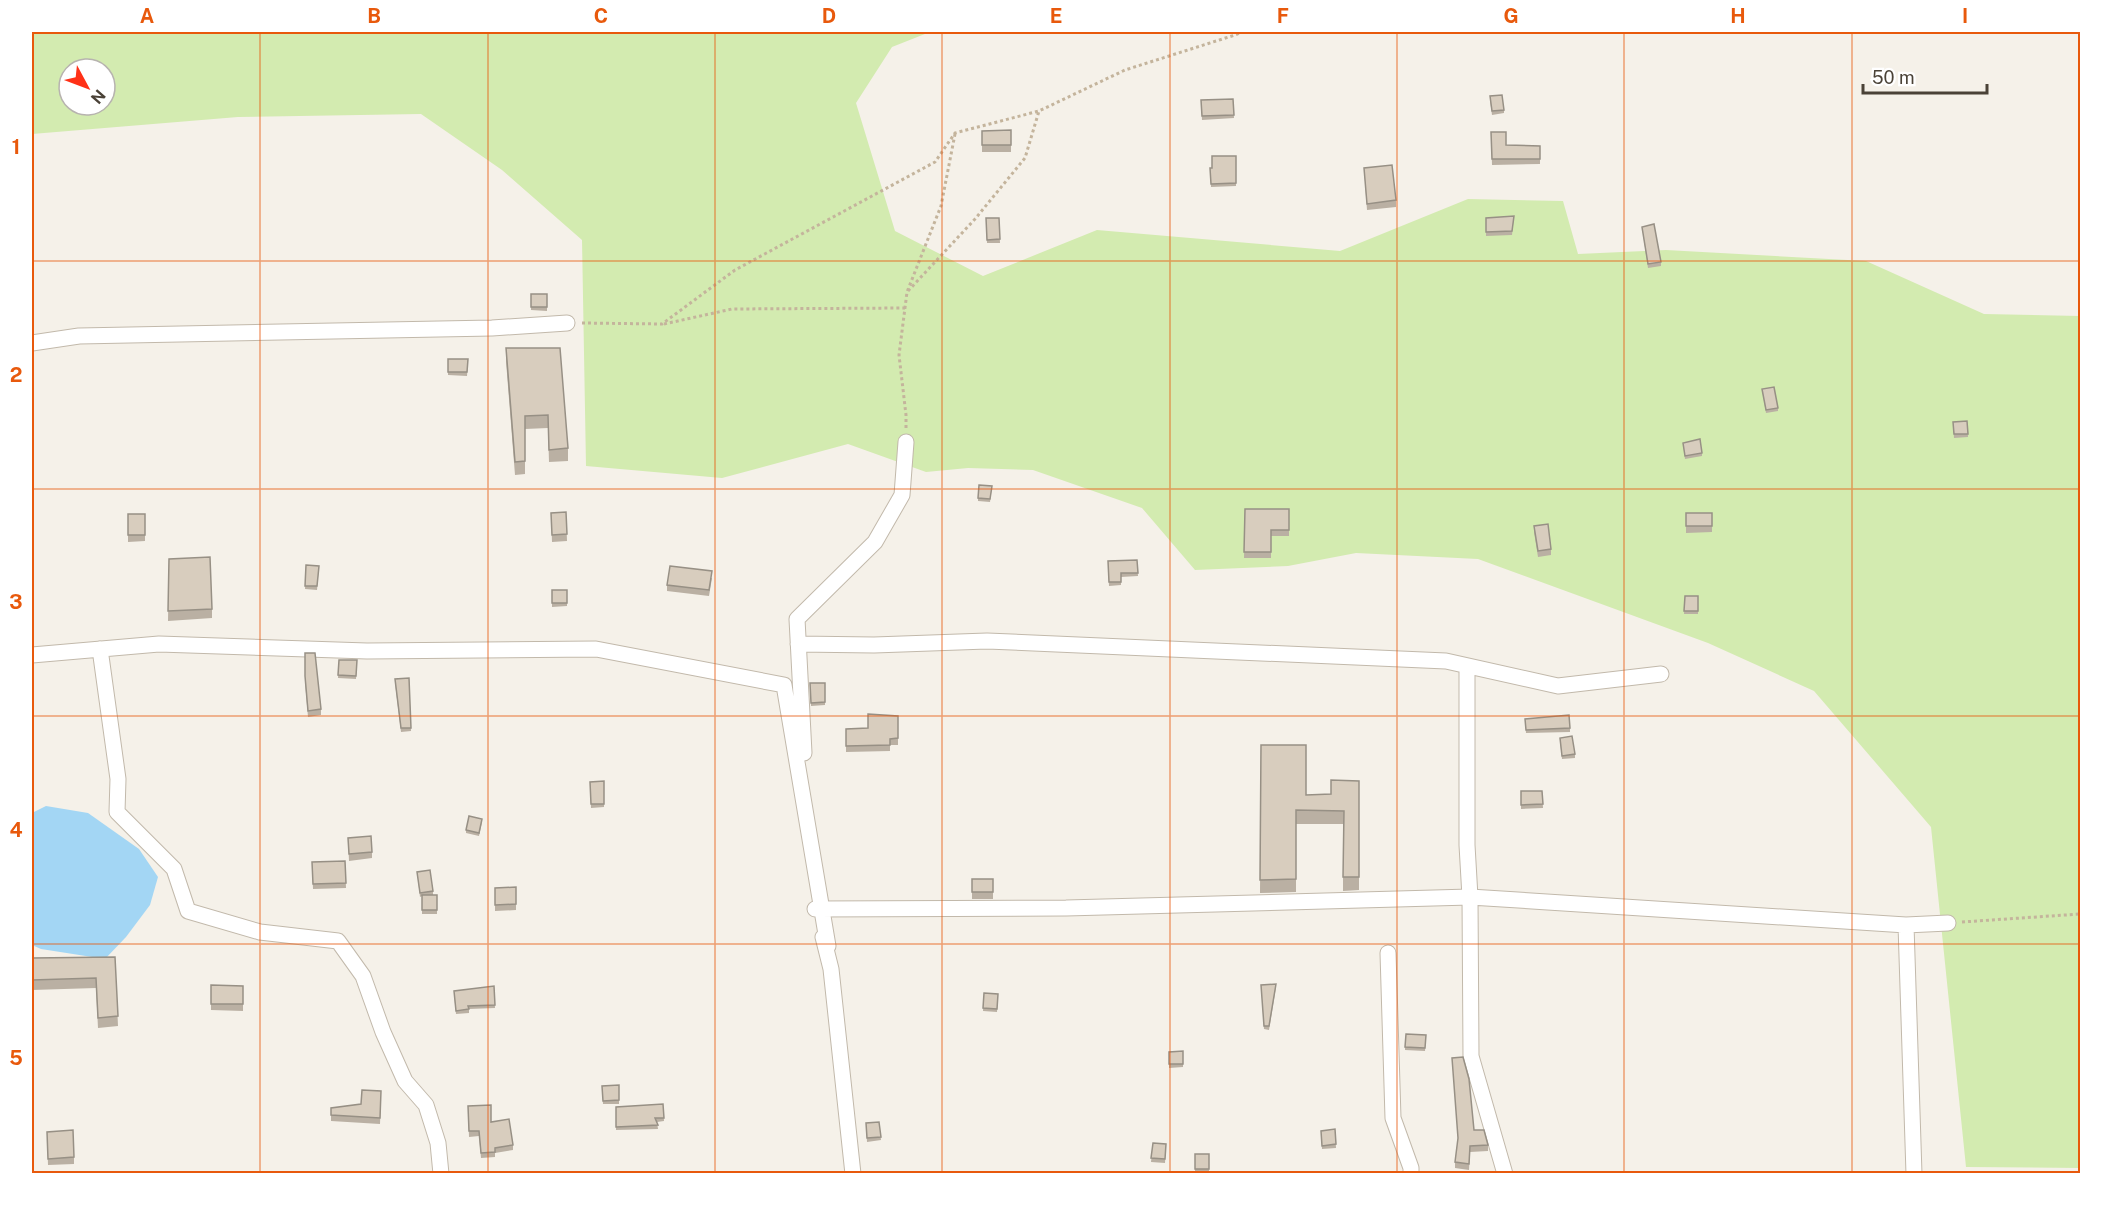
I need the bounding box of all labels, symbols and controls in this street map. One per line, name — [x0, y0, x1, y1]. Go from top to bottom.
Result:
text: A — [140, 4, 154, 28]
text: B — [367, 4, 381, 28]
text: C — [594, 4, 608, 28]
text: D — [822, 4, 836, 28]
text: E — [1050, 4, 1062, 28]
text: F — [1277, 4, 1289, 28]
text: G — [1503, 4, 1519, 28]
text: H — [1730, 4, 1746, 28]
text: I — [1962, 4, 1968, 28]
north arrow — [57, 57, 117, 117]
scale bar — [1863, 57, 1988, 95]
text: 50 m — [1872, 67, 1915, 88]
text: N — [87, 86, 109, 107]
text: 1 — [12, 135, 20, 159]
text: 2 — [10, 363, 22, 387]
text: 3 — [9, 590, 23, 614]
text: 4 — [9, 818, 23, 842]
text: 5 — [9, 1046, 23, 1070]

